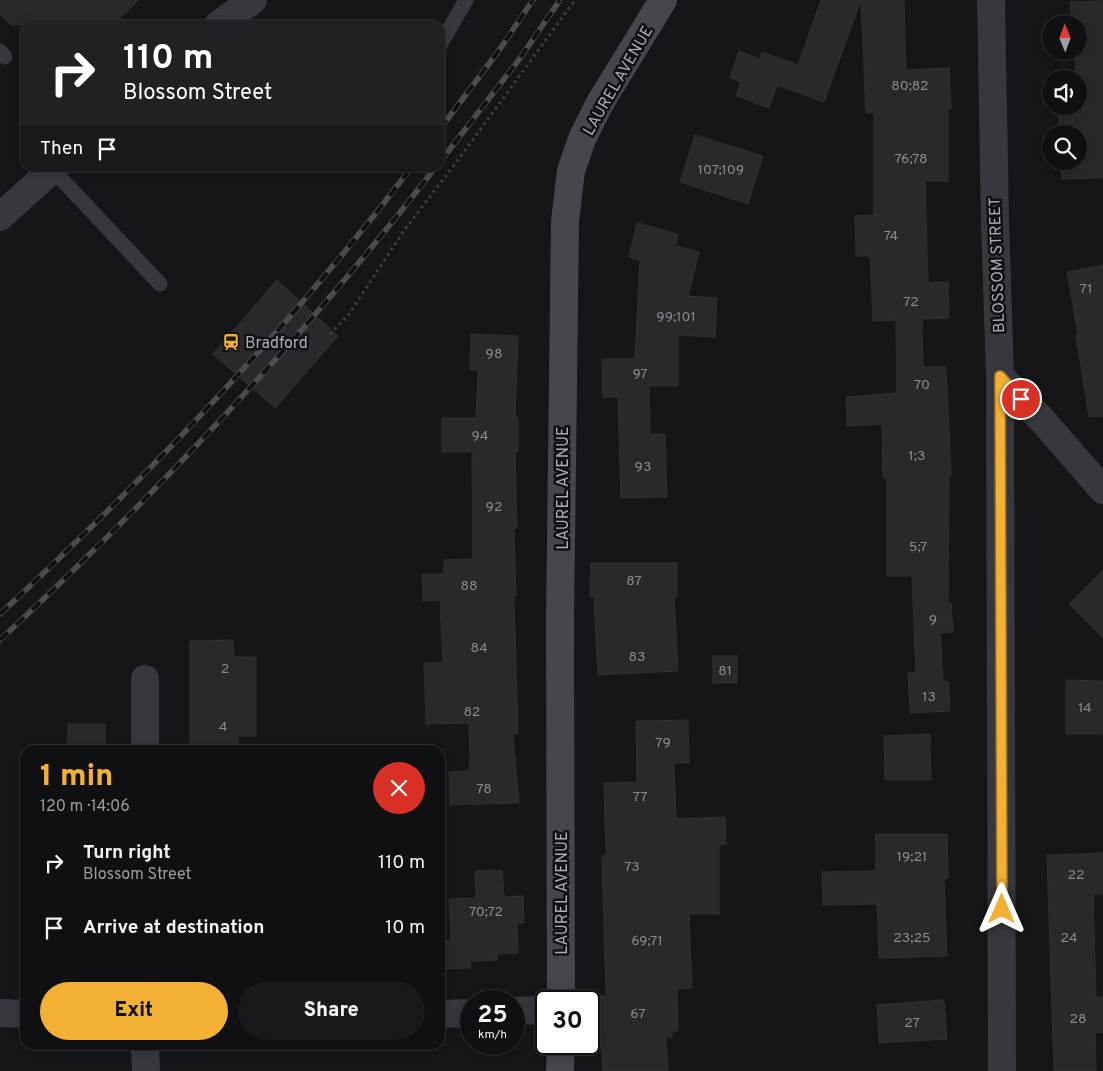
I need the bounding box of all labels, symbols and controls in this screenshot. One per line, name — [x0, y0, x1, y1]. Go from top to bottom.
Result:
north arrow — [1042, 15, 1088, 60]
map controls — [1042, 15, 1087, 170]
street label: LAUREL AVENUE — [579, 23, 658, 139]
text: 110 m — [123, 37, 213, 81]
icon: right — [40, 40, 105, 105]
button: sound — [1042, 70, 1087, 115]
house number: 80;82 — [891, 78, 929, 95]
text: Blossom Street — [123, 80, 272, 107]
button: search — [1042, 125, 1087, 170]
icon: arrive — [93, 135, 121, 163]
text: Then — [40, 137, 83, 161]
house number: 76;78 — [895, 151, 928, 168]
house number: 107;109 — [698, 162, 744, 179]
street label: BLOSSOM STREET — [986, 197, 1010, 333]
house number: 74 — [884, 228, 898, 245]
house number: 71 — [1080, 281, 1092, 298]
house number: 72 — [903, 294, 919, 311]
house number: 99;101 — [656, 309, 696, 326]
station icon: Bradford — [221, 332, 241, 352]
place label: Bradford — [245, 334, 308, 354]
house number: 98 — [486, 346, 502, 363]
house number: 97 — [632, 366, 648, 383]
house number: 70 — [914, 377, 930, 394]
pin — [1000, 378, 1042, 420]
icon: arrive — [1007, 385, 1035, 413]
street label: LAUREL AVENUE — [554, 426, 574, 550]
house number: 94 — [471, 428, 489, 445]
house number: 1;3 — [909, 448, 925, 465]
house number: 93 — [635, 459, 651, 476]
house number: 92 — [486, 499, 502, 516]
house number: 5;7 — [909, 539, 927, 556]
house number: 87 — [626, 573, 642, 590]
house number: 88 — [460, 578, 478, 595]
house number: 9 — [929, 612, 937, 629]
house number: 84 — [470, 640, 488, 657]
house number: 83 — [629, 649, 645, 666]
house number: 2 — [221, 661, 229, 678]
house number: 81 — [718, 663, 732, 680]
house number: 13 — [922, 689, 936, 706]
house number: 14 — [1078, 700, 1092, 717]
house number: 82 — [464, 704, 480, 721]
house number: 4 — [219, 719, 227, 736]
house number: 79 — [655, 735, 671, 752]
text: 1 min — [40, 759, 113, 796]
button: close — [373, 762, 425, 814]
house number: 78 — [476, 781, 492, 798]
house number: 77 — [632, 789, 648, 806]
text: 120 m · 14:06 — [40, 797, 130, 817]
street label: LAUREL AVENUE — [553, 831, 573, 955]
text: Turn right — [83, 841, 171, 865]
icon: right — [40, 849, 68, 877]
house number: 19;21 — [897, 849, 927, 866]
text: 110 m — [378, 851, 425, 875]
house number: 73 — [624, 859, 640, 876]
text: Blossom Street — [83, 865, 192, 885]
house number: 22 — [1067, 867, 1085, 884]
position arrow — [975, 882, 1027, 934]
house number: 70;72 — [469, 904, 503, 921]
icon: arrive — [40, 914, 68, 942]
text: Arrive at destination — [83, 916, 264, 940]
text: 10 m — [385, 916, 425, 940]
house number: 23;25 — [893, 930, 931, 947]
house number: 24 — [1060, 930, 1078, 947]
house number: 69;71 — [631, 933, 663, 950]
button: Exit — [40, 982, 228, 1040]
button: Share — [238, 982, 425, 1040]
speed limit sign: 30 — [535, 990, 600, 1055]
text: 25 — [477, 1000, 508, 1032]
house number: 67 — [630, 1006, 646, 1023]
house number: 28 — [1069, 1011, 1087, 1028]
house number: 27 — [904, 1015, 920, 1032]
text: km/h — [478, 1027, 507, 1043]

